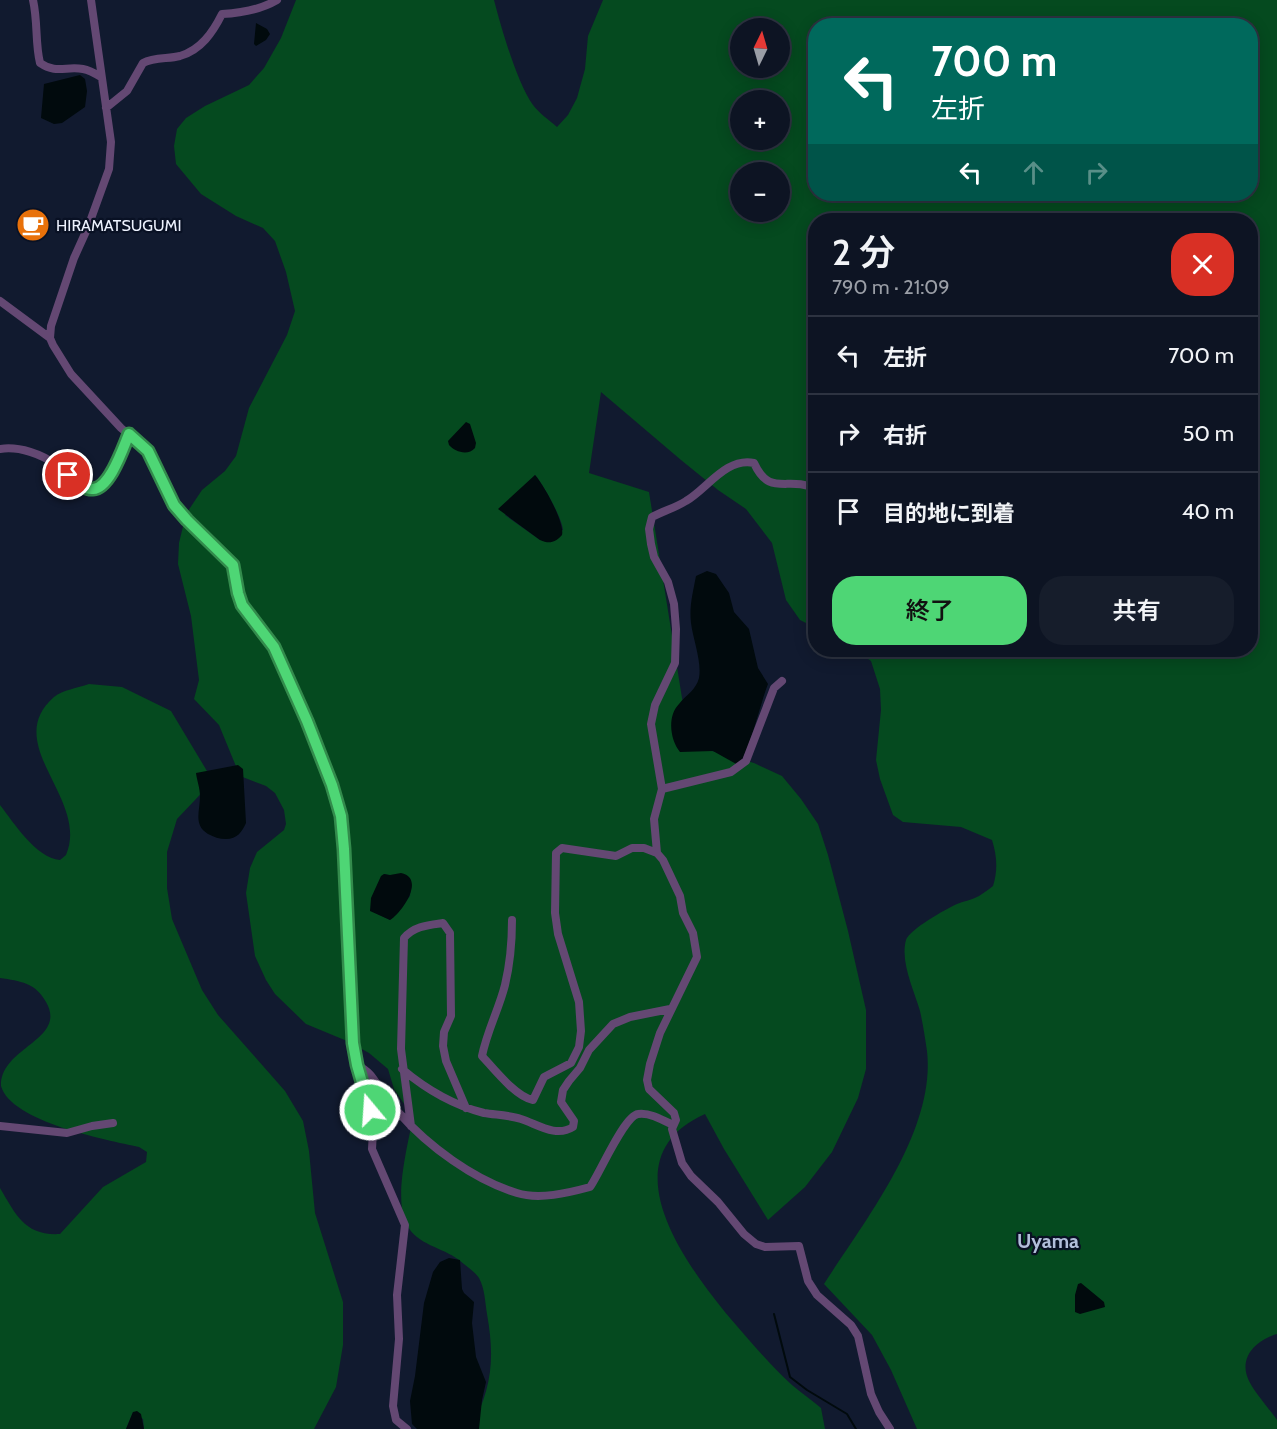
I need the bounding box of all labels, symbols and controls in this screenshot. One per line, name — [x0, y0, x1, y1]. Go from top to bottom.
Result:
north arrow — [730, 18, 790, 78]
map controls — [730, 18, 790, 222]
text: 700 m — [931, 35, 1057, 87]
icon: left — [832, 42, 910, 120]
button: + — [730, 90, 790, 150]
text: 左折 — [931, 92, 985, 125]
icon: left — [954, 156, 987, 189]
icon: ahead — [1017, 156, 1050, 189]
icon: right — [1080, 156, 1113, 189]
button: − — [730, 162, 790, 222]
cafe icon: HIRAMATSUGUMI — [15, 207, 51, 243]
place label: HIRAMATSUGUMI — [56, 216, 182, 235]
text: 2 分 — [832, 230, 895, 274]
button: close — [1171, 233, 1234, 296]
text: 790 m · 21:09 — [832, 275, 950, 299]
icon: left — [832, 339, 865, 372]
text: 700 m — [1168, 342, 1234, 369]
text: 左折 — [883, 344, 927, 371]
icon: right — [832, 417, 865, 450]
text: 50 m — [1182, 420, 1234, 447]
text: 右折 — [883, 422, 927, 449]
pin — [42, 449, 93, 500]
icon: arrive — [51, 458, 84, 491]
icon: arrive — [832, 495, 865, 528]
text: 40 m — [1182, 498, 1234, 525]
text: 目的地に到着 — [883, 500, 1015, 527]
button: 終了 — [832, 576, 1027, 645]
button: 共有 — [1039, 576, 1234, 645]
position arrow — [338, 1078, 402, 1142]
district label: Uyama — [1017, 1229, 1079, 1253]

